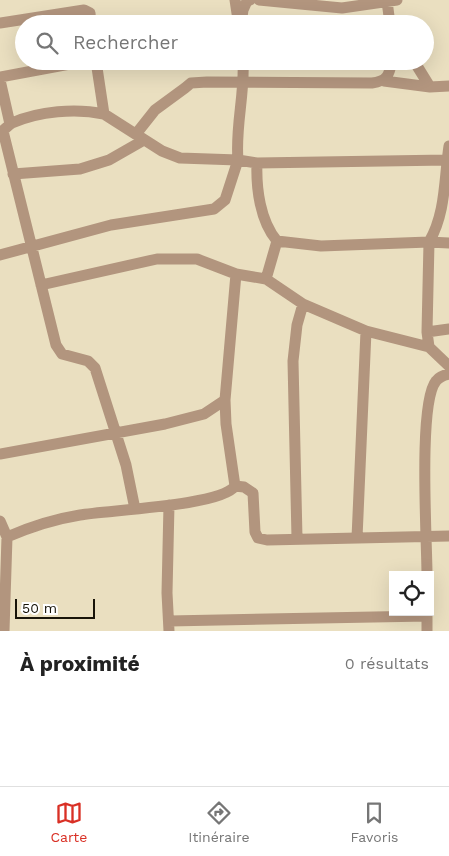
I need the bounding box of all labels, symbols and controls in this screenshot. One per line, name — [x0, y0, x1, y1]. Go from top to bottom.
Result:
search box — [15, 15, 434, 70]
icon: search — [33, 29, 61, 57]
text: Rechercher — [73, 31, 178, 54]
map controls — [389, 571, 434, 616]
button: locate — [389, 571, 434, 616]
scale bar — [15, 596, 95, 619]
text: 50 m — [22, 600, 57, 616]
text: À proximité — [20, 651, 140, 676]
text: 0 résultats — [345, 654, 429, 673]
tab: Carte — [51, 799, 87, 845]
tab: Itinéraire — [188, 799, 249, 845]
tab: Favoris — [350, 799, 399, 845]

